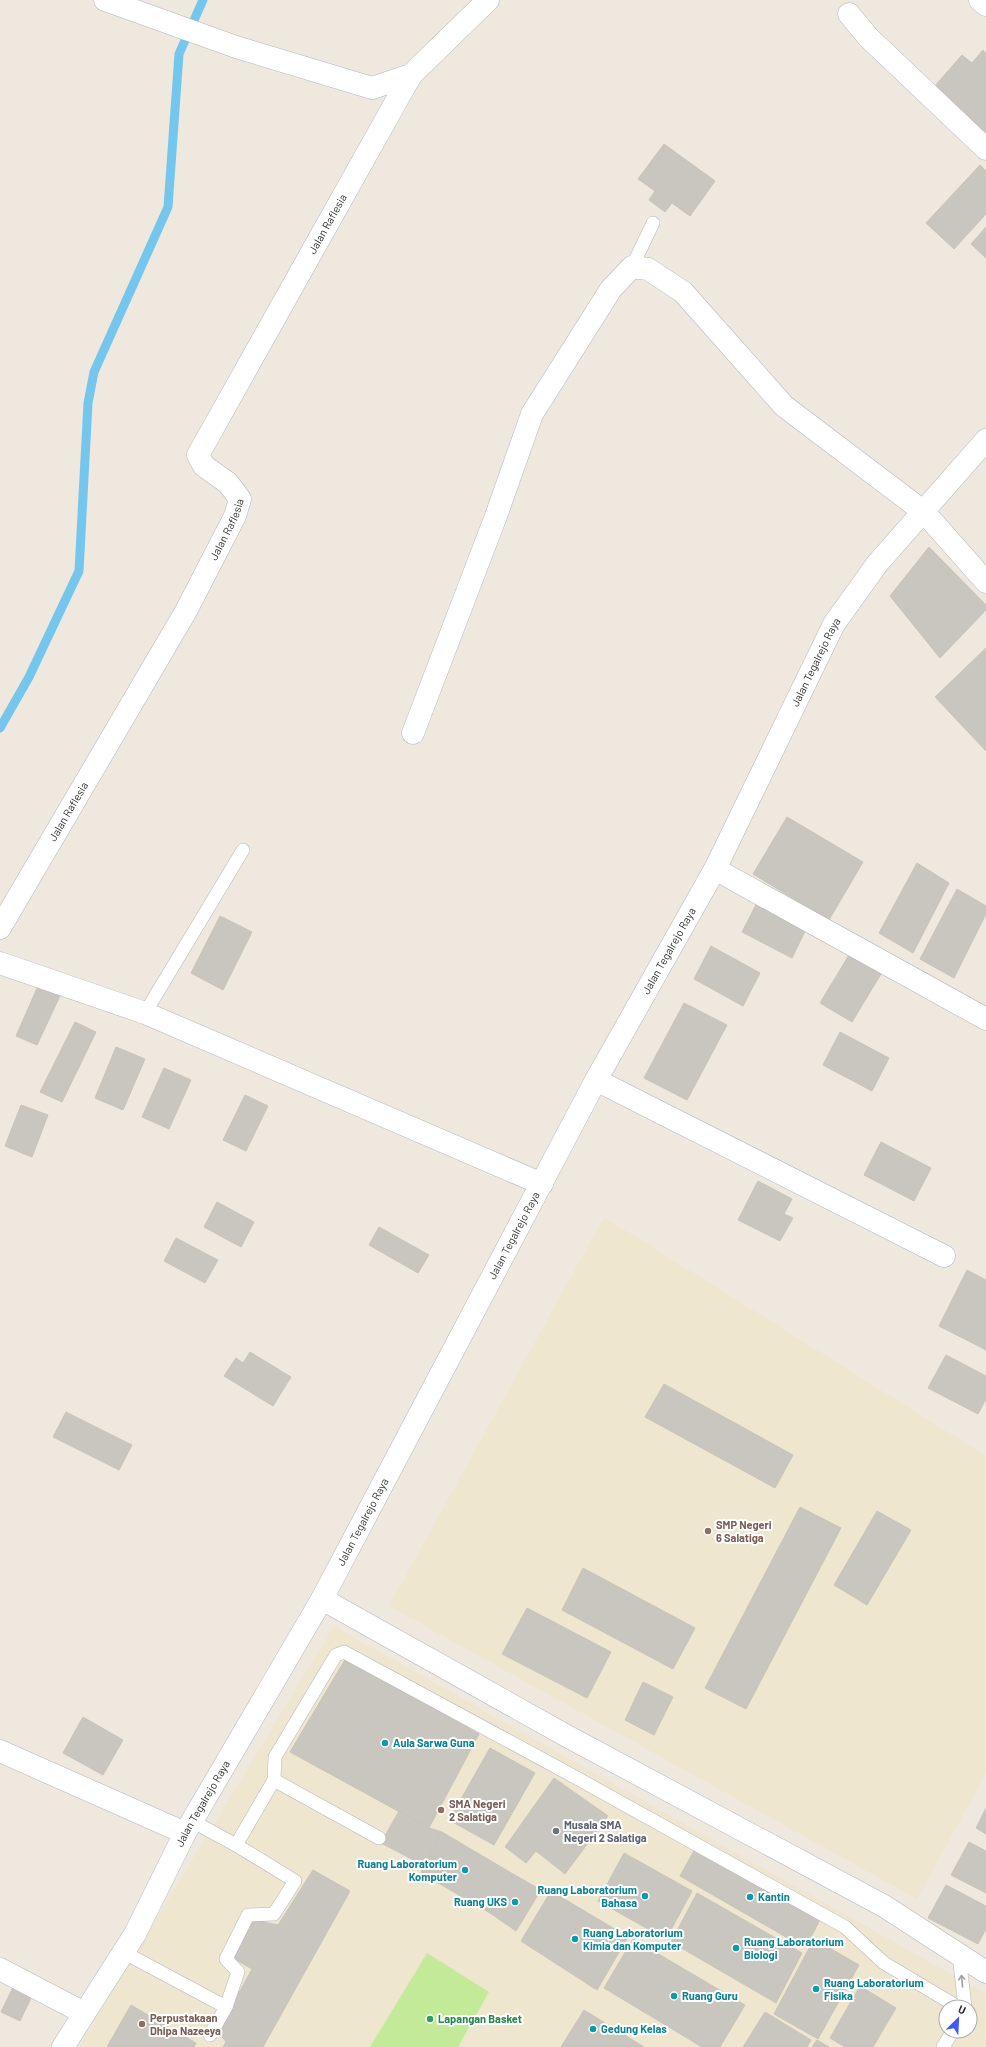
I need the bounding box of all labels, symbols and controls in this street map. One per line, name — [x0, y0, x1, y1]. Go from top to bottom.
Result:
street label: Jalan Raflesia — [305, 191, 349, 256]
street label: Jalan Raflesia — [206, 497, 246, 562]
street label: Jalan Tegalrejo Raya — [788, 615, 843, 708]
street label: Jalan Raflesia — [45, 779, 90, 843]
street label: Jalan Tegalrejo Raya — [639, 905, 698, 996]
street label: Jalan Tegalrejo Raya — [485, 1189, 542, 1281]
street label: Jalan Tegalrejo Raya — [334, 1476, 391, 1568]
place label: SMP Negeri 6 Salatiga — [716, 1518, 772, 1544]
marker: SMP Negeri 6 Salatiga — [703, 1526, 713, 1536]
place label: Aula Sarwa Guna — [393, 1736, 475, 1749]
marker: Aula Sarwa Guna — [380, 1738, 390, 1748]
street label: Jalan Tegalrejo Raya — [172, 1758, 232, 1849]
place label: SMA Negeri 2 Salatiga — [449, 1797, 506, 1823]
marker: SMA Negeri 2 Salatiga — [436, 1805, 446, 1815]
place label: Musala SMA Negeri 2 Salatiga — [564, 1818, 647, 1844]
marker: Musala SMA Negeri 2 Salatiga — [551, 1826, 561, 1836]
place label: Ruang Laboratorium Komputer — [357, 1857, 458, 1883]
marker: Ruang Laboratorium Komputer — [460, 1865, 470, 1875]
place label: Ruang Laboratorium Bahasa — [537, 1883, 637, 1909]
place label: Kantin — [758, 1890, 790, 1903]
marker: Ruang Laboratorium Bahasa — [640, 1891, 650, 1901]
marker: Kantin — [745, 1892, 755, 1902]
place label: Ruang UKS — [454, 1895, 507, 1908]
marker: Ruang UKS — [510, 1897, 520, 1907]
place label: Ruang Laboratorium Kimia dan Komputer — [583, 1926, 683, 1952]
marker: Ruang Laboratorium Kimia dan Komputer — [570, 1934, 580, 1944]
place label: Ruang Laboratorium Biologi — [744, 1935, 844, 1961]
marker: Ruang Laboratorium Biologi — [731, 1943, 741, 1953]
one-way arrow — [958, 1975, 966, 1988]
place label: Ruang Laboratorium Fisika — [824, 1976, 924, 2002]
marker: Ruang Laboratorium Fisika — [811, 1984, 821, 1994]
place label: Ruang Guru — [682, 1989, 738, 2002]
marker: Ruang Guru — [669, 1991, 679, 2001]
north arrow — [938, 1999, 978, 2039]
text: U — [956, 2002, 968, 2017]
place label: Perpustakaan Dhipa Nazeeya — [150, 2011, 221, 2037]
place label: Lapangan Basket — [438, 2012, 522, 2025]
marker: Lapangan Basket — [425, 2014, 435, 2024]
marker: Perpustakaan Dhipa Nazeeya — [137, 2019, 147, 2029]
place label: Gedung Kelas — [601, 2022, 667, 2035]
marker: Gedung Kelas — [588, 2024, 598, 2034]

